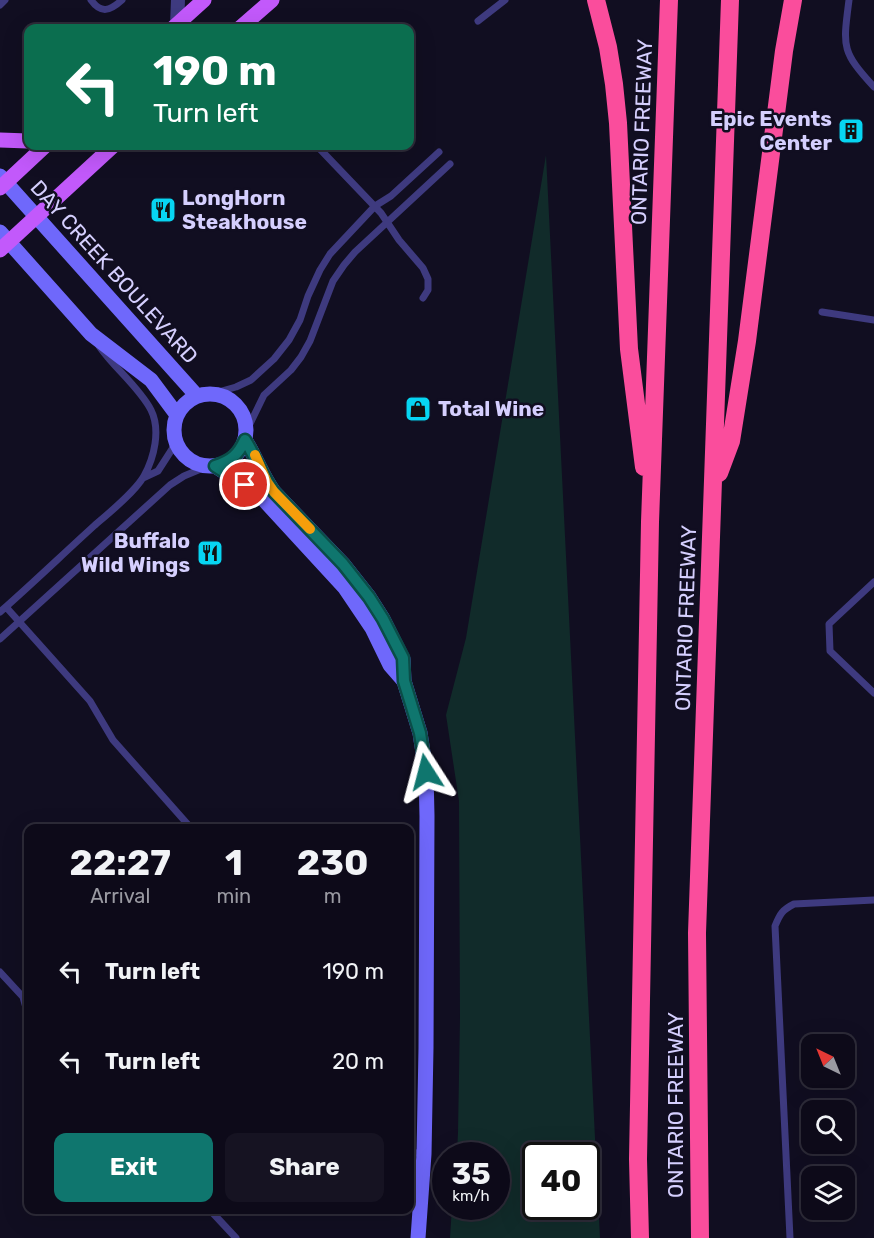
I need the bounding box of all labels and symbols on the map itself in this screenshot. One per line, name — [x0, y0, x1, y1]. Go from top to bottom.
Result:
street label: ONTARIO FREEWAY — [626, 38, 657, 225]
place label: Epic Events Center — [710, 106, 832, 155]
building icon: Epic Events Center — [836, 116, 866, 146]
street label: DAY CREEK BOULEVARD — [25, 175, 203, 368]
place label: LongHorn Steakhouse — [182, 185, 307, 234]
restaurant icon: LongHorn Steakhouse — [148, 195, 178, 225]
shop icon: Total Wine — [403, 394, 433, 424]
place label: Total Wine — [438, 396, 544, 421]
pin — [219, 459, 270, 510]
street label: ONTARIO FREEWAY — [670, 524, 701, 711]
place label: Buffalo Wild Wings — [81, 528, 190, 577]
restaurant icon: Buffalo Wild Wings — [195, 538, 225, 568]
position arrow — [394, 740, 458, 804]
street label: ONTARIO FREEWAY — [663, 1012, 688, 1198]
north arrow — [801, 1034, 855, 1088]
speed limit sign: 40 — [522, 1142, 600, 1220]

